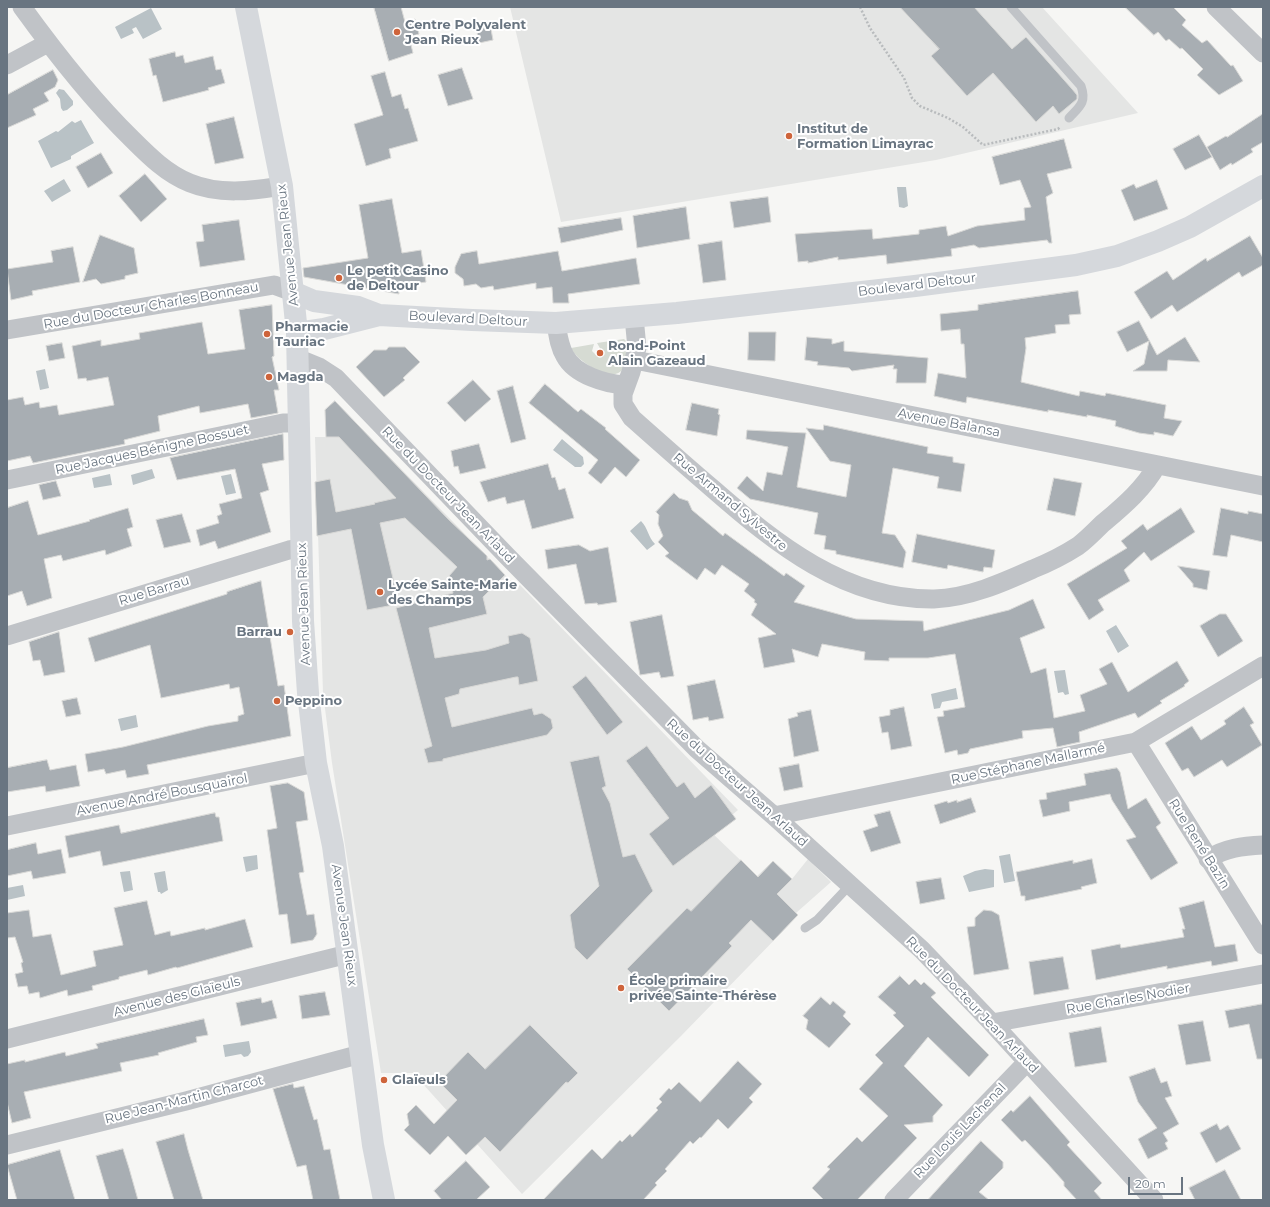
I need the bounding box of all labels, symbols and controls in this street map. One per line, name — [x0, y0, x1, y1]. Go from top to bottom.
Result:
place label: Centre Polyvalent Jean Rieux — [405, 17, 526, 48]
marker: Centre Polyvalent Jean Rieux — [392, 27, 402, 37]
place label: Institut de Formation Limayrac — [797, 121, 934, 152]
marker: Institut de Formation Limayrac — [784, 131, 794, 141]
street label: Avenue Jean Rieux — [274, 183, 302, 307]
place label: Le petit Casino de Deltour — [347, 263, 449, 294]
street label: Boulevard Deltour — [857, 270, 977, 300]
marker: Le petit Casino de Deltour — [334, 273, 344, 283]
street label: Rue du Docteur Charles Bonneau — [42, 279, 260, 333]
street label: Boulevard Deltour — [408, 308, 528, 330]
place label: Pharmacie Tauriac — [275, 319, 349, 350]
marker: Pharmacie Tauriac — [262, 329, 272, 339]
place label: Rond-Point Alain Gazeaud — [608, 338, 705, 369]
marker: Rond-Point Alain Gazeaud — [595, 348, 605, 358]
place label: Magda — [277, 369, 324, 385]
marker: Magda — [264, 372, 274, 382]
street label: Avenue Balansa — [897, 405, 1001, 441]
street label: Rue Jacques Bénigne Bossuet — [54, 422, 250, 478]
street label: Rue du Docteur Jean Arlaud — [378, 423, 518, 567]
street label: Rue Armand Sylvestre — [670, 450, 790, 554]
street label: Avenue Jean Rieux — [294, 542, 314, 666]
street label: Rue Barrau — [117, 573, 191, 609]
place label: Lycée Sainte-Marie des Champs — [388, 577, 517, 608]
marker: Lycée Sainte-Marie des Champs — [375, 587, 385, 597]
place label: Barrau — [236, 624, 282, 640]
marker: Barrau — [285, 627, 295, 637]
place label: Peppino — [285, 693, 342, 709]
marker: Peppino — [272, 696, 282, 706]
street label: Rue du Docteur Jean Arlaud — [663, 716, 811, 850]
street label: Rue Stéphane Mallarmé — [950, 740, 1106, 788]
street label: Avenue André Bousquairol — [75, 771, 249, 819]
street label: Rue René Bazin — [1165, 796, 1233, 892]
street label: Avenue Jean Rieux — [328, 863, 360, 987]
street label: Rue du Docteur Jean Arlaud — [902, 933, 1042, 1077]
place label: École primaire privée Sainte-Thérèse — [629, 973, 777, 1004]
street label: Avenue des Glaïeuls — [112, 974, 242, 1020]
street label: Rue Charles Nodier — [1065, 980, 1191, 1018]
marker: École primaire privée Sainte-Thérèse — [616, 983, 626, 993]
place label: Glaïeuls — [392, 1072, 446, 1088]
street label: Rue Jean-Martin Charcot — [103, 1073, 265, 1127]
marker: Glaïeuls — [379, 1075, 389, 1085]
street label: Rue Louis Lachenal — [911, 1080, 1009, 1182]
scale bar — [1130, 1169, 1185, 1195]
text: 20 m — [1135, 1176, 1166, 1191]

